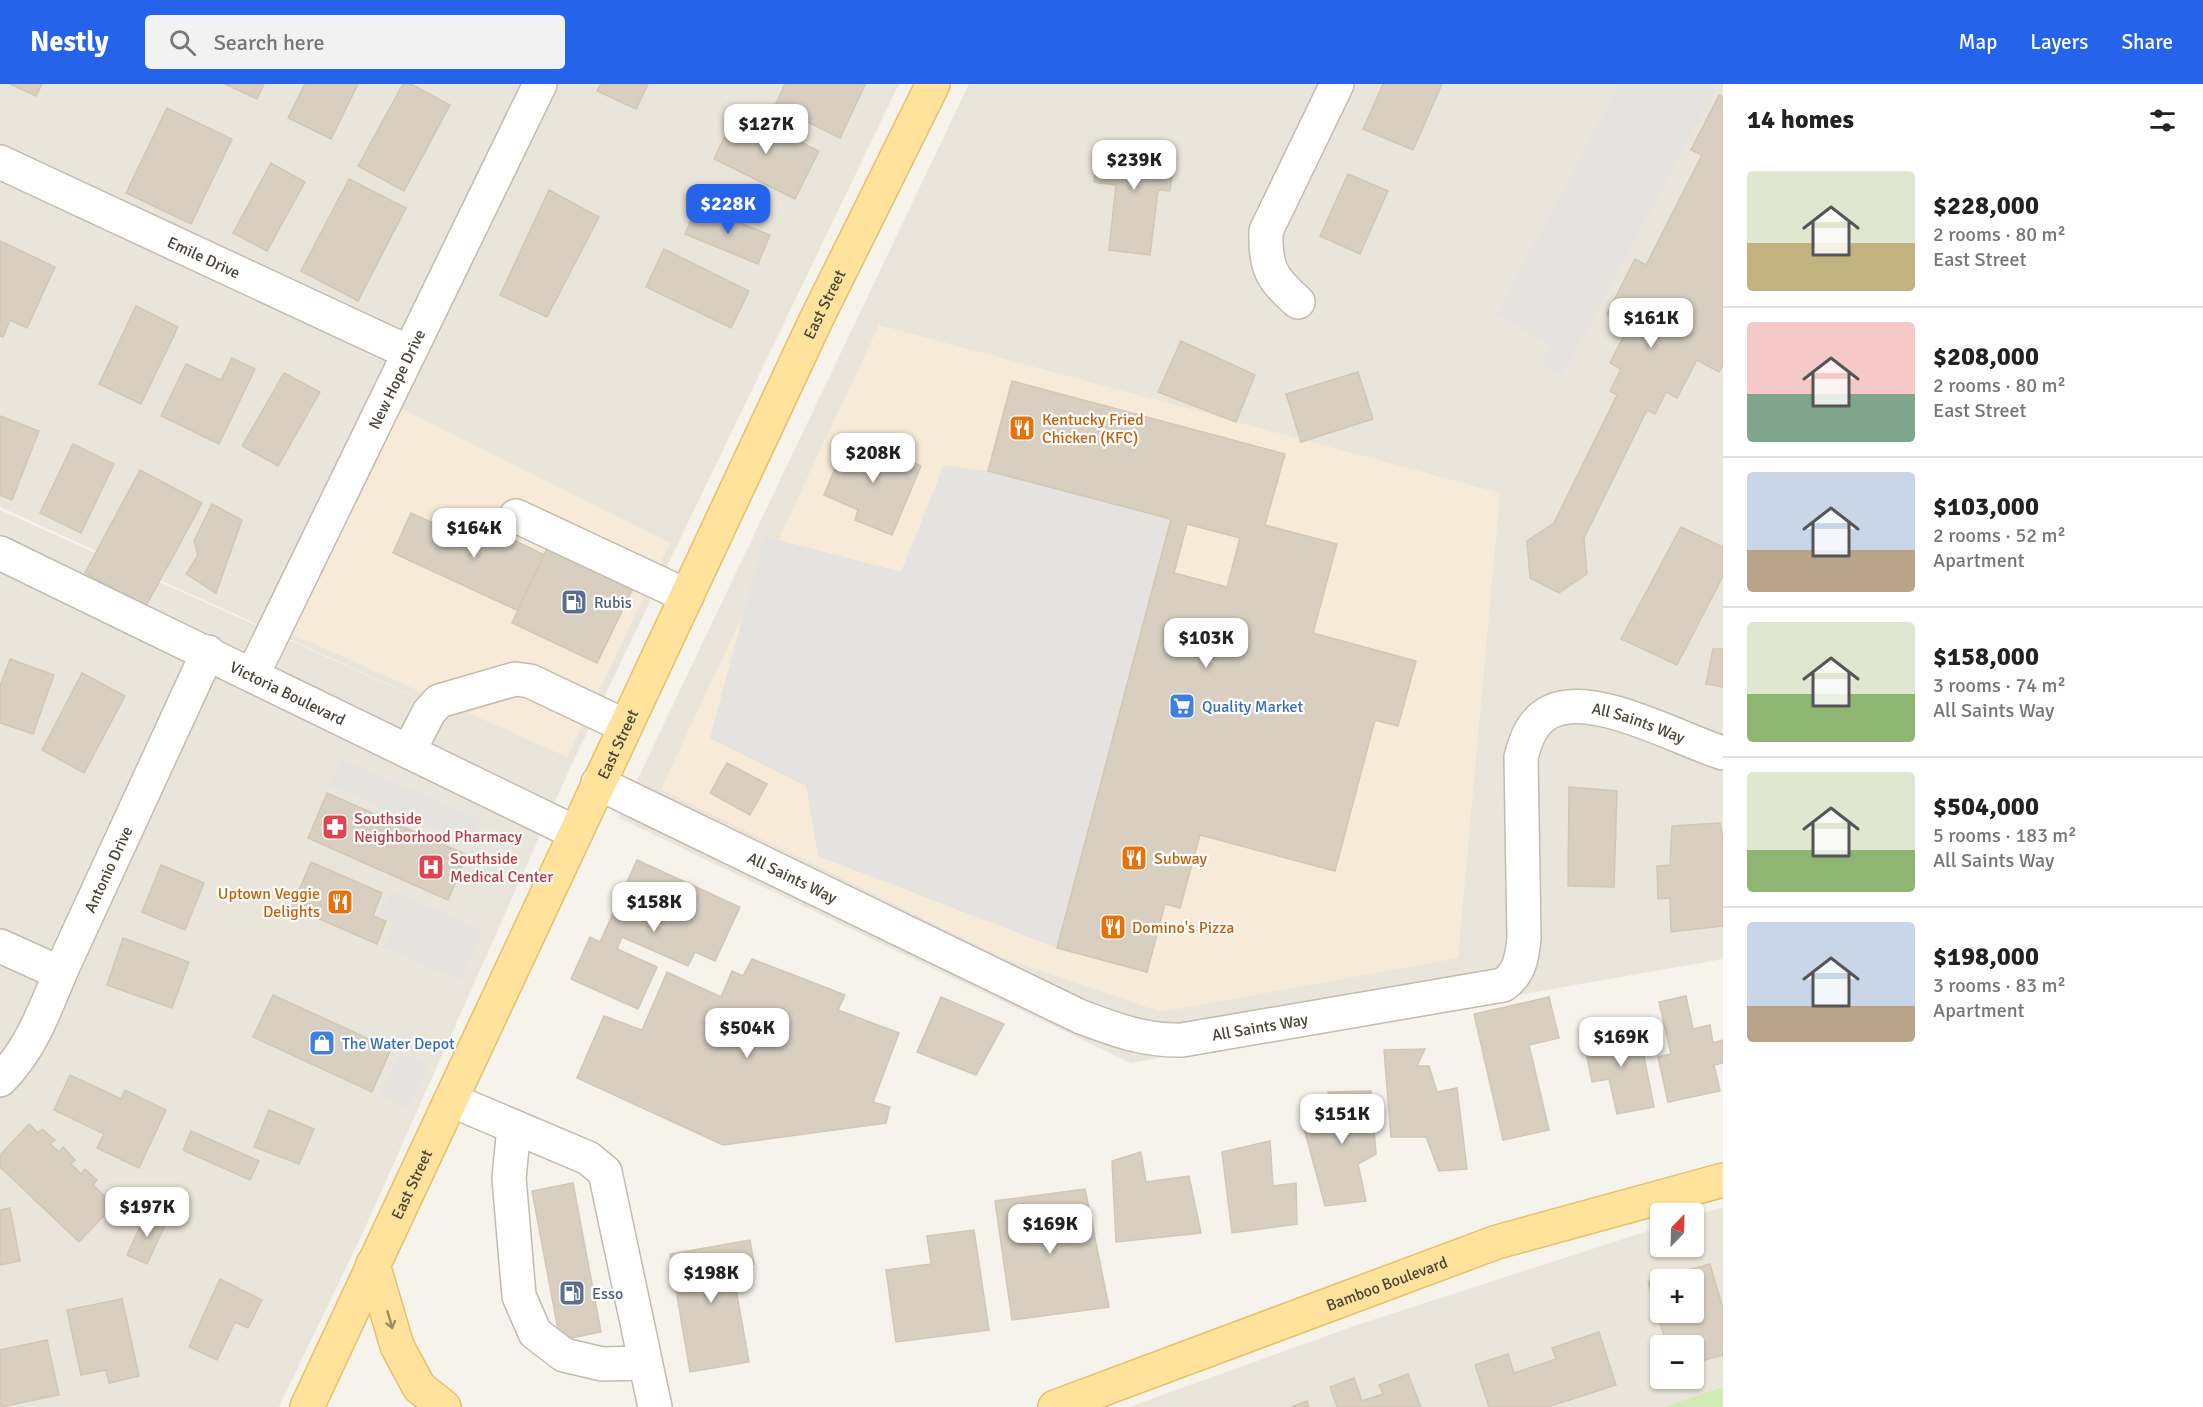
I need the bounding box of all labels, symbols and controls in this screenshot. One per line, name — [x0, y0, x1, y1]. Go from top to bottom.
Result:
search box — [145, 15, 565, 69]
text: Nestly — [30, 25, 109, 59]
icon: search — [166, 26, 199, 59]
text: Search here — [214, 29, 325, 56]
text: Map — [1959, 29, 1997, 55]
text: Layers — [2030, 29, 2088, 55]
text: Share — [2121, 29, 2173, 55]
pin: $127K — [724, 104, 808, 155]
text: 14 homes — [1747, 104, 1854, 136]
icon: filters — [2146, 104, 2179, 137]
text: $127K — [738, 111, 794, 136]
pin: $239K — [1092, 140, 1176, 191]
text: $239K — [1106, 147, 1162, 172]
pin: $228K — [686, 184, 770, 235]
text: $228,000 — [1933, 190, 2039, 222]
text: $228K — [700, 191, 756, 216]
icon: home — [1795, 195, 1867, 267]
text: 2 rooms · 80 m² — [1933, 222, 2066, 247]
street label: Emile Drive — [164, 232, 243, 283]
text: East Street — [1933, 247, 2027, 272]
street label: East Street — [799, 266, 851, 343]
pin: $161K — [1609, 298, 1693, 349]
text: $161K — [1623, 305, 1679, 330]
street label: New Hope Drive — [365, 326, 430, 433]
text: $208,000 — [1933, 341, 2039, 373]
icon: home — [1795, 346, 1867, 418]
text: 2 rooms · 80 m² — [1933, 373, 2066, 398]
text: East Street — [1933, 398, 2027, 423]
place label: Kentucky Fried Chicken (KFC) — [1042, 410, 1144, 448]
restaurant icon: Kentucky Fried Chicken (KFC) — [1007, 413, 1037, 443]
pin: $208K — [831, 433, 915, 484]
text: $208K — [845, 440, 901, 465]
text: $103,000 — [1933, 491, 2039, 523]
icon: home — [1795, 496, 1867, 568]
pin: $164K — [432, 508, 516, 559]
text: $164K — [446, 515, 502, 540]
text: 2 rooms · 52 m² — [1933, 523, 2066, 548]
text: Apartment — [1933, 548, 2025, 573]
fuel station icon: Rubis — [559, 587, 589, 617]
place label: Rubis — [594, 593, 632, 613]
pin: $103K — [1164, 618, 1248, 669]
text: $103K — [1178, 625, 1234, 650]
text: $158,000 — [1933, 641, 2039, 673]
icon: home — [1795, 646, 1867, 718]
street label: Victoria Boulevard — [226, 657, 348, 730]
text: 3 rooms · 74 m² — [1933, 673, 2066, 698]
supermarket icon: Quality Market — [1167, 691, 1197, 721]
place label: Quality Market — [1202, 697, 1303, 717]
text: All Saints Way — [1933, 698, 2054, 723]
street label: All Saints Way — [1590, 699, 1688, 749]
street label: East Street — [593, 706, 643, 783]
text: $504,000 — [1933, 791, 2039, 823]
icon: home — [1795, 796, 1867, 868]
place label: Southside Neighborhood Pharmacy — [354, 809, 523, 847]
pharmacy icon: Southside Neighborhood Pharmacy — [320, 812, 350, 842]
street label: Antonio Drive — [80, 823, 137, 916]
text: 5 rooms · 183 m² — [1933, 823, 2077, 848]
restaurant icon: Subway — [1119, 843, 1149, 873]
street label: All Saints Way — [744, 848, 840, 908]
text: All Saints Way — [1933, 848, 2054, 873]
place label: Southside Medical Center — [450, 849, 553, 887]
place label: Subway — [1154, 849, 1207, 869]
hospital icon: Southside Medical Center — [416, 852, 446, 882]
pin: $158K — [612, 882, 696, 933]
place label: Uptown Veggie Delights — [218, 884, 320, 922]
restaurant icon: Uptown Veggie Delights — [325, 887, 355, 917]
text: $158K — [626, 889, 682, 914]
restaurant icon: Domino's Pizza — [1098, 912, 1128, 942]
place label: Domino's Pizza — [1132, 918, 1234, 938]
text: $198,000 — [1933, 941, 2039, 973]
icon: home — [1795, 946, 1867, 1018]
text: 3 rooms · 83 m² — [1933, 973, 2066, 998]
text: Apartment — [1933, 998, 2025, 1023]
pin: $504K — [705, 1008, 789, 1059]
street label: All Saints Way — [1210, 1010, 1310, 1046]
text: $504K — [719, 1015, 775, 1040]
pin: $169K — [1579, 1017, 1663, 1068]
text: $169K — [1593, 1024, 1649, 1049]
shop icon: The Water Depot — [307, 1028, 337, 1058]
place label: The Water Depot — [342, 1034, 455, 1054]
pin: $151K — [1300, 1094, 1384, 1145]
text: $151K — [1314, 1101, 1370, 1126]
street label: East Street — [387, 1146, 437, 1223]
pin: $197K — [105, 1187, 189, 1238]
text: $197K — [119, 1194, 175, 1219]
north arrow — [1650, 1203, 1704, 1257]
map controls — [1650, 1203, 1704, 1389]
pin: $169K — [1008, 1204, 1092, 1255]
text: $169K — [1022, 1211, 1078, 1236]
street label: Bamboo Boulevard — [1324, 1252, 1450, 1316]
pin: $198K — [669, 1253, 753, 1304]
text: $198K — [683, 1260, 739, 1285]
button: + — [1650, 1269, 1704, 1323]
fuel station icon: Esso — [557, 1278, 587, 1308]
place label: Esso — [592, 1284, 623, 1304]
one-way arrow — [385, 1310, 396, 1329]
button: − — [1650, 1335, 1704, 1389]

